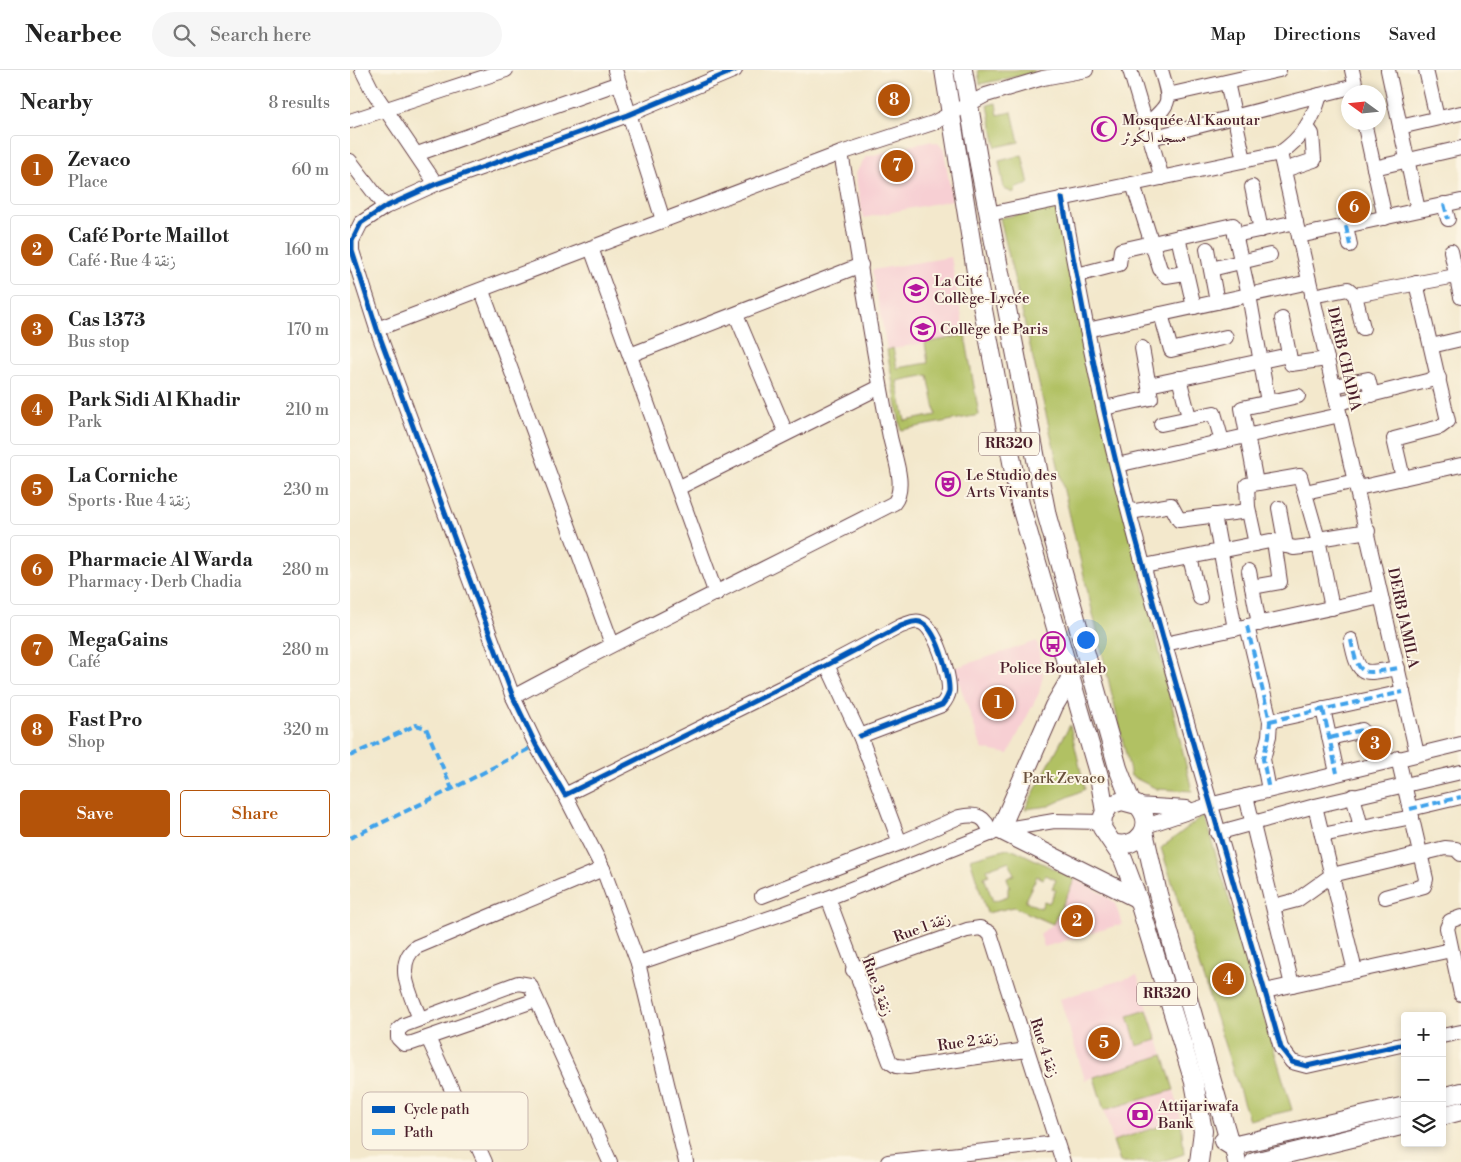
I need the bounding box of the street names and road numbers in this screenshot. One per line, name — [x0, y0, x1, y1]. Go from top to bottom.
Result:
street label: DERB CHADIA — [1323, 305, 1365, 414]
road number: RR320 — [979, 432, 1039, 456]
street label: DERB JAMILA — [1383, 566, 1423, 671]
street label: Rue 1 زنقة — [891, 909, 953, 947]
street label: Rue 3 زنقة — [858, 955, 896, 1019]
road number: RR320 — [1137, 982, 1197, 1006]
street label: Rue 4 زنقة — [1025, 1016, 1063, 1080]
street label: Rue 2 زنقة — [936, 1028, 1000, 1056]

